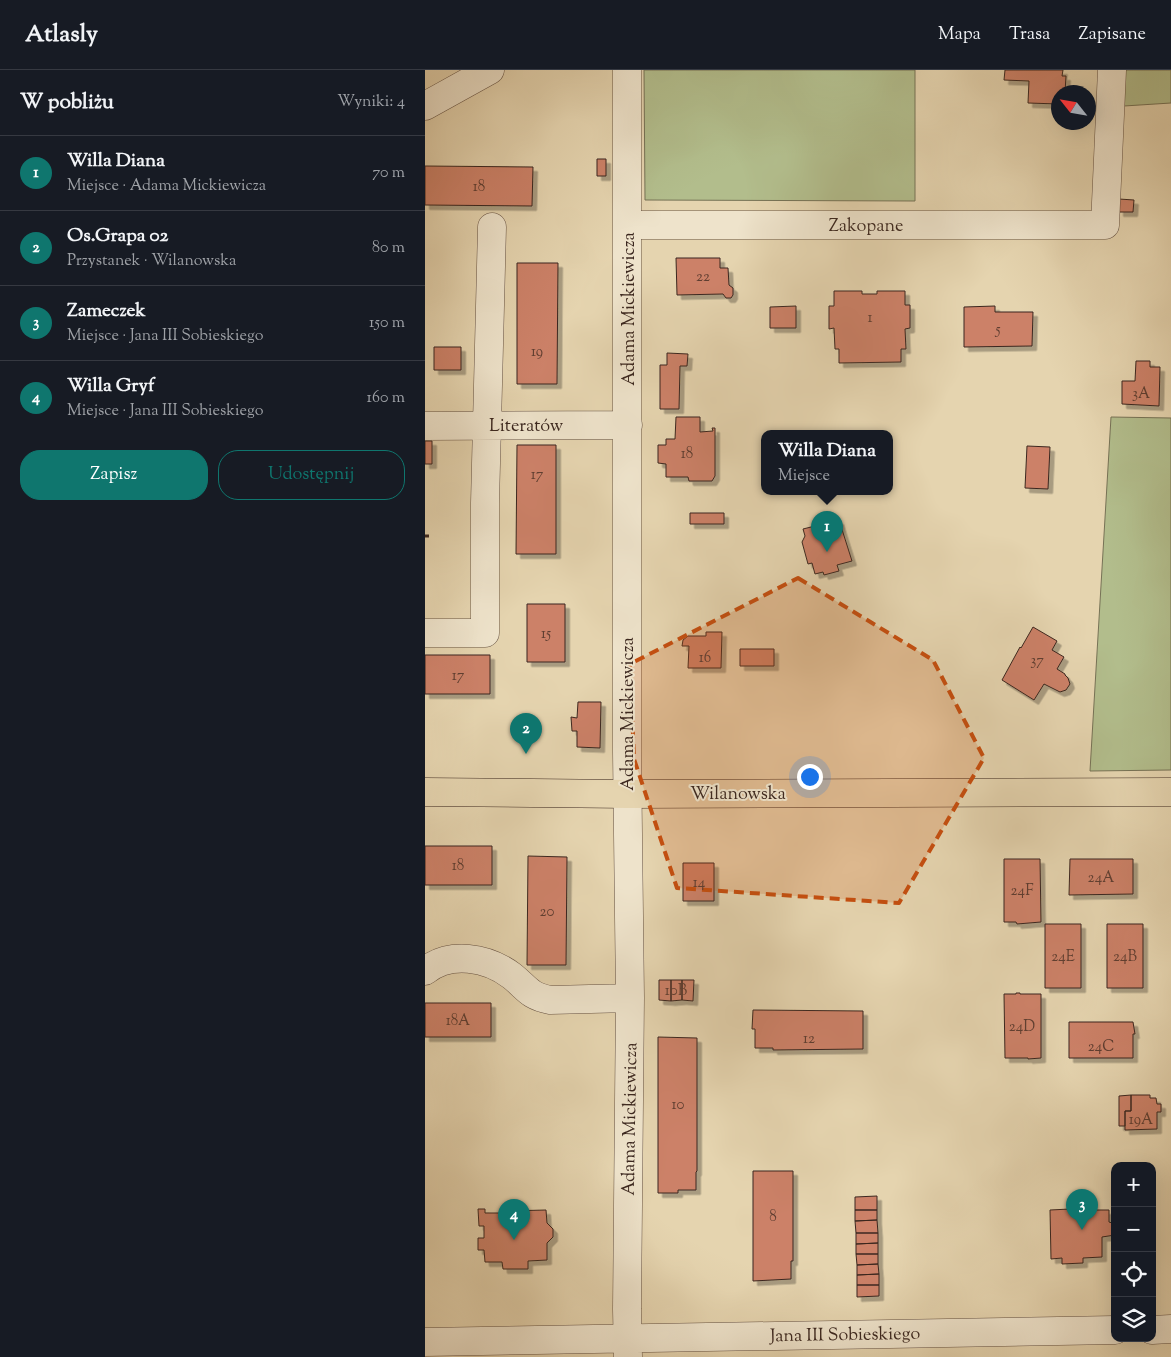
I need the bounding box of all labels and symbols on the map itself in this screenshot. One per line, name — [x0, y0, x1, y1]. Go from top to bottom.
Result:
north arrow — [1051, 85, 1096, 130]
house number: 18 — [473, 177, 485, 198]
street label: Zakopane — [829, 214, 903, 240]
street label: Adama Mickiewicza — [617, 232, 643, 386]
house number: 22 — [696, 267, 710, 288]
house number: 1 — [867, 308, 873, 329]
house number: 5 — [994, 320, 1001, 341]
house number: 19 — [531, 342, 543, 363]
house number: 3A — [1132, 384, 1150, 405]
street label: Literatów — [489, 414, 564, 440]
house number: 18 — [681, 444, 693, 465]
house number: 17 — [531, 465, 544, 486]
pin: 1 — [811, 511, 843, 552]
house number: 15 — [541, 624, 551, 645]
street label: Adama Mickiewicza — [616, 637, 642, 791]
house number: 16 — [699, 648, 711, 669]
house number: 37 — [1030, 651, 1044, 672]
house number: 17 — [452, 666, 465, 687]
pin: 2 — [510, 713, 542, 754]
your location — [797, 764, 823, 790]
street label: Wilanowska — [690, 782, 786, 808]
house number: 18 — [452, 856, 464, 877]
house number: 24A — [1088, 868, 1114, 889]
house number: 14 — [693, 873, 706, 894]
house number: 24F — [1011, 881, 1034, 902]
house number: 20 — [540, 902, 555, 923]
house number: 24E — [1051, 947, 1075, 968]
house number: 24B — [1113, 947, 1138, 968]
house number: 10B — [665, 981, 688, 1002]
house number: 18A — [446, 1011, 470, 1032]
house number: 24D — [1009, 1017, 1035, 1038]
house number: 12 — [803, 1029, 815, 1050]
house number: 24C — [1088, 1037, 1114, 1058]
street label: Adama Mickiewicza — [617, 1042, 645, 1196]
house number: 10 — [672, 1095, 685, 1116]
house number: 19A — [1129, 1110, 1153, 1131]
pin: 3 — [1066, 1189, 1098, 1230]
pin: 4 — [498, 1199, 530, 1240]
house number: 8 — [769, 1207, 777, 1228]
street label: Jana III Sobieskiego — [769, 1322, 921, 1350]

